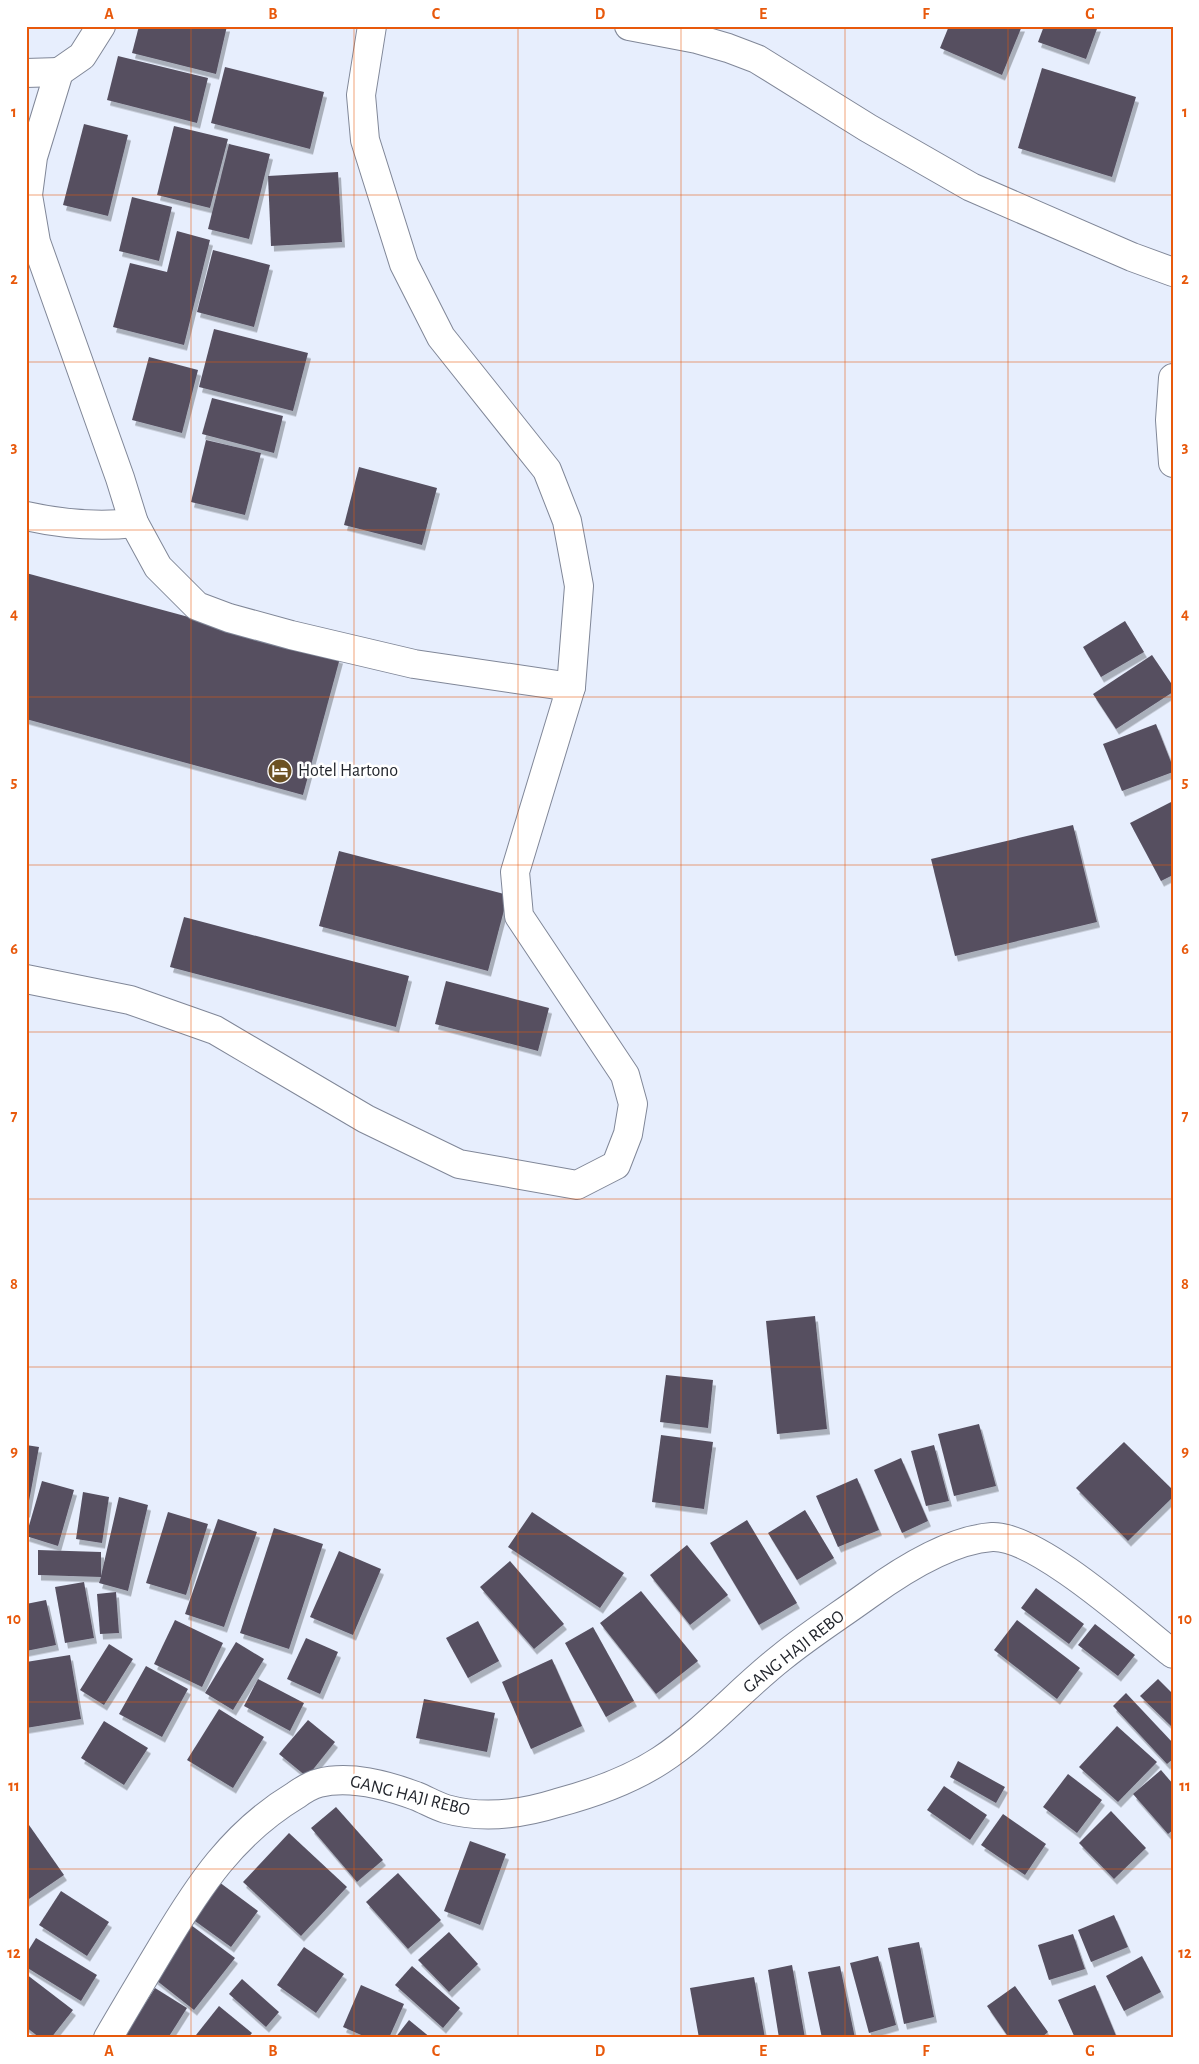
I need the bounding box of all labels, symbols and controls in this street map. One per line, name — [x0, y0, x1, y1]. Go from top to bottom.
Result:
text: A — [104, 6, 114, 22]
text: B — [268, 6, 278, 22]
text: C — [432, 6, 441, 22]
text: D — [595, 6, 606, 22]
text: E — [759, 6, 767, 22]
text: F — [922, 6, 930, 22]
text: G — [1085, 6, 1095, 22]
text: 1 — [11, 104, 17, 120]
text: 1 — [1182, 104, 1188, 120]
text: 2 — [10, 271, 18, 287]
text: 2 — [1181, 271, 1189, 287]
text: 3 — [11, 439, 18, 455]
text: 3 — [1182, 439, 1189, 455]
text: 4 — [10, 606, 18, 622]
text: 4 — [1181, 606, 1189, 622]
hotel icon: Hotel Hartono — [267, 758, 293, 784]
place label: Hotel Hartono — [298, 762, 398, 780]
text: 5 — [11, 774, 18, 790]
text: 5 — [1182, 774, 1189, 790]
text: 6 — [10, 941, 18, 957]
text: 6 — [1181, 941, 1189, 957]
text: 7 — [11, 1108, 18, 1124]
text: 7 — [1182, 1108, 1189, 1124]
text: 8 — [10, 1276, 18, 1292]
text: 8 — [1181, 1276, 1189, 1292]
text: 9 — [10, 1443, 18, 1459]
text: 9 — [1181, 1443, 1189, 1459]
street label: GANG HAJI REBO — [740, 1607, 848, 1697]
text: 10 — [7, 1611, 21, 1627]
text: 10 — [1178, 1611, 1192, 1627]
street label: GANG HAJI REBO — [348, 1772, 472, 1820]
text: 11 — [8, 1778, 20, 1794]
text: 11 — [1179, 1778, 1191, 1794]
text: 12 — [7, 1945, 21, 1961]
text: 12 — [1178, 1945, 1192, 1961]
text: A — [104, 2043, 114, 2059]
text: B — [268, 2043, 278, 2059]
text: C — [432, 2043, 441, 2059]
text: D — [595, 2043, 606, 2059]
text: E — [759, 2043, 767, 2059]
text: F — [922, 2043, 930, 2059]
text: G — [1085, 2043, 1095, 2059]

